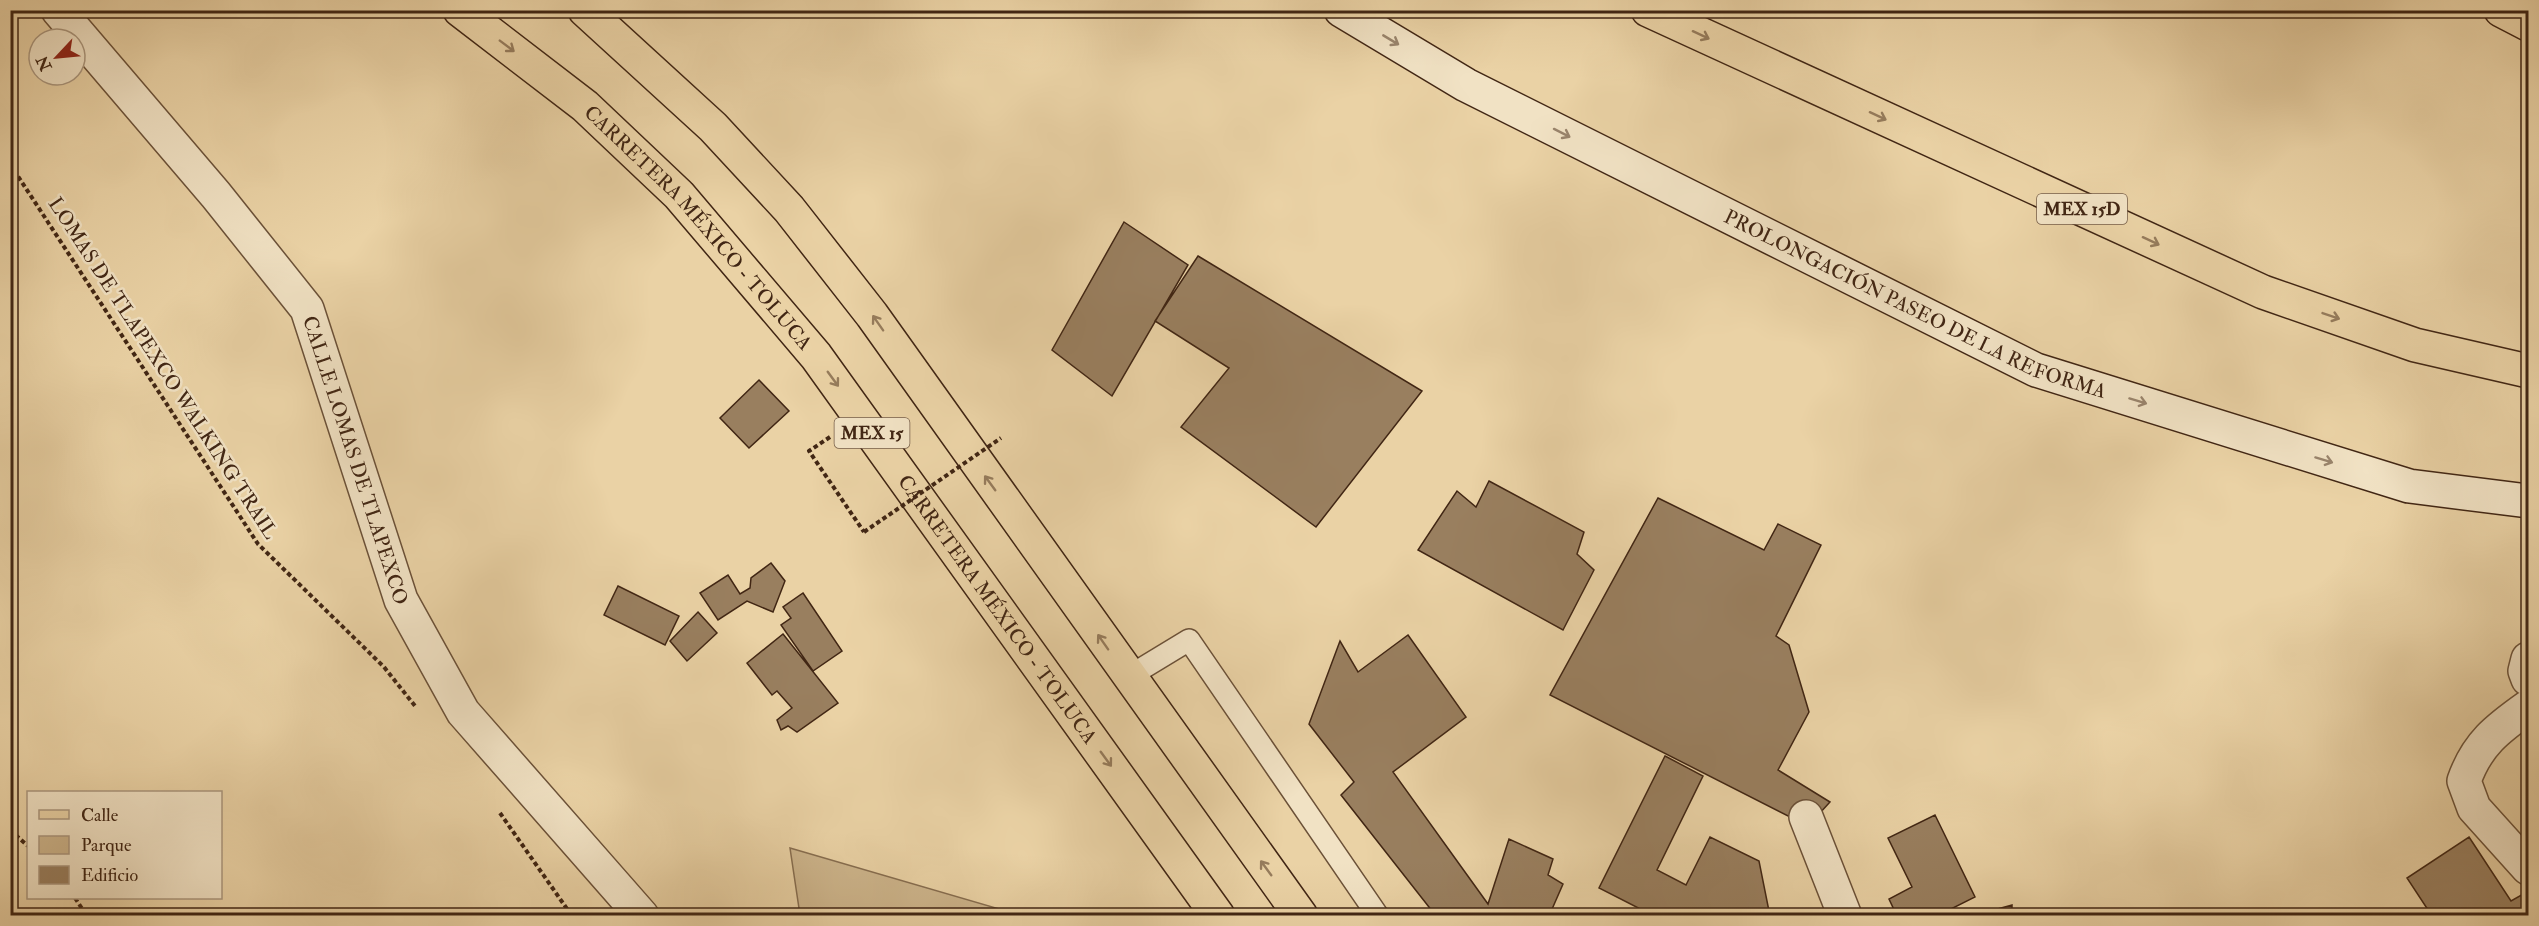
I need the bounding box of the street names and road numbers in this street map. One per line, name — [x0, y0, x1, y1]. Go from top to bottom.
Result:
street label: CARRETERA MÉXICO - TOLUCA — [579, 100, 818, 355]
street label: LOMAS DE TLAPEXCO WALKING TRAIL — [43, 192, 283, 544]
road number: MEX 15D — [2037, 194, 2127, 224]
street label: PROLONGACIÓN PASEO DE LA REFORMA — [1720, 204, 2110, 404]
street label: CALLE LOMAS DE TLAPEXCO — [298, 313, 414, 608]
road number: MEX 15 — [834, 418, 910, 448]
street label: CARRETERA MÉXICO - TOLUCA — [893, 470, 1103, 749]

